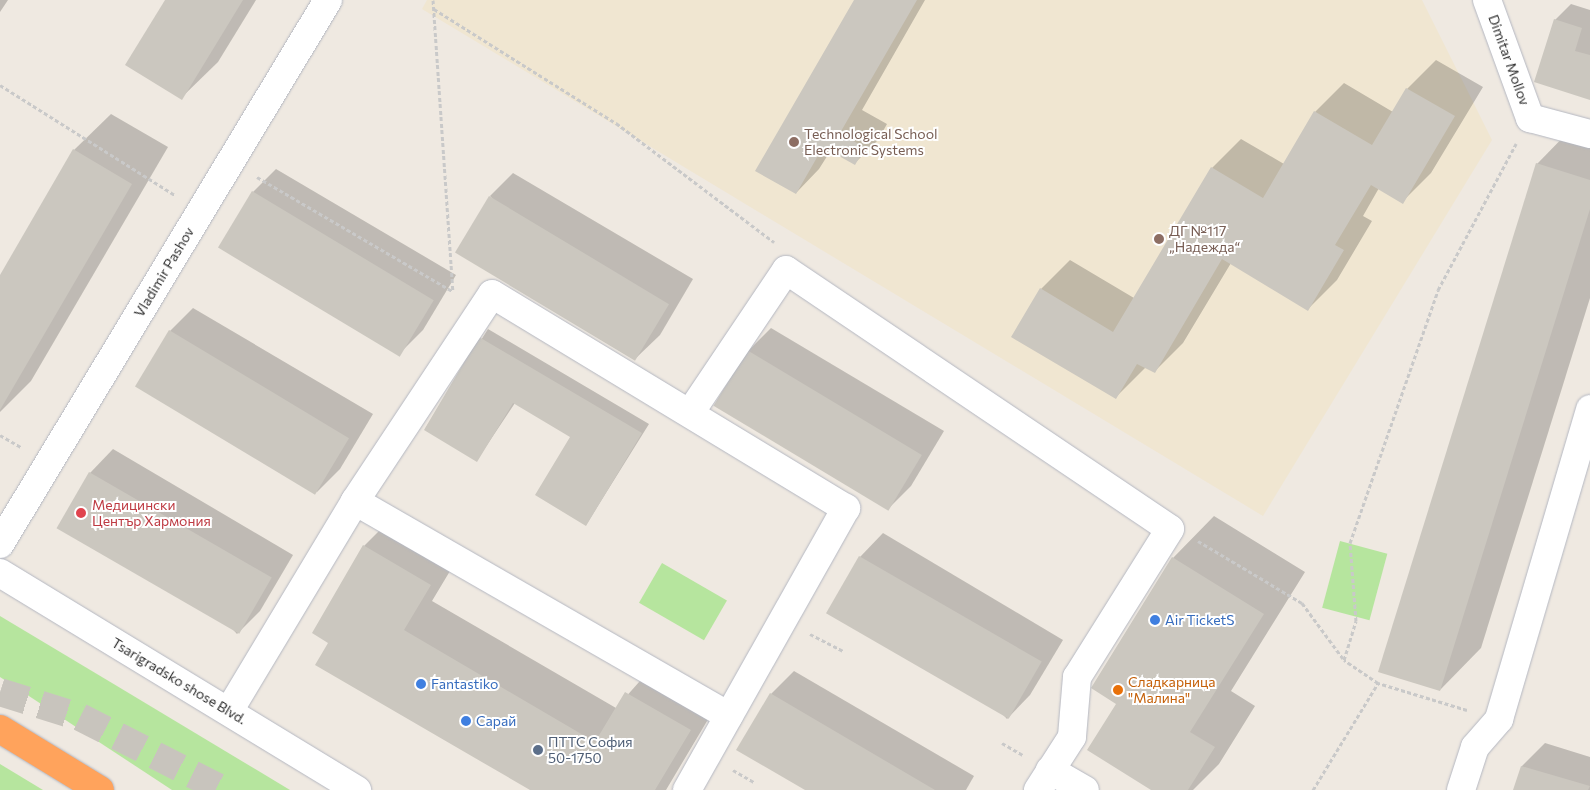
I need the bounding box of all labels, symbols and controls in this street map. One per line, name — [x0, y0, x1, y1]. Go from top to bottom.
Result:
street label: Dimitar Mollov — [1485, 12, 1533, 108]
place label: Technological School Electronic Systems — [804, 126, 938, 158]
marker: Technological School Electronic Systems — [788, 136, 800, 148]
place label: ДГ №117 „Надежда“ — [1169, 223, 1240, 256]
street label: Vladimir Pashov — [131, 224, 197, 320]
marker: ДГ №117 „Надежда“ — [1153, 233, 1165, 245]
place label: Медицински Център Хармония — [92, 497, 211, 530]
marker: Медицински Център Хармония — [74, 506, 88, 520]
place label: Air TicketS — [1165, 612, 1235, 628]
marker: Air TicketS — [1149, 614, 1161, 626]
street label: Tsarigradsko shose Blvd. — [109, 634, 249, 728]
place label: Сладкарница "Малина" — [1128, 674, 1215, 706]
place label: Fantastiko — [431, 676, 498, 692]
marker: Fantastiko — [415, 678, 427, 690]
marker: Сладкарница "Малина" — [1112, 684, 1124, 696]
place label: Сарай — [476, 713, 516, 729]
marker: Сарай — [460, 715, 472, 727]
place label: ПТТС София 50-1750 — [548, 734, 633, 766]
marker: ПТТС София 50-1750 — [532, 744, 544, 756]

